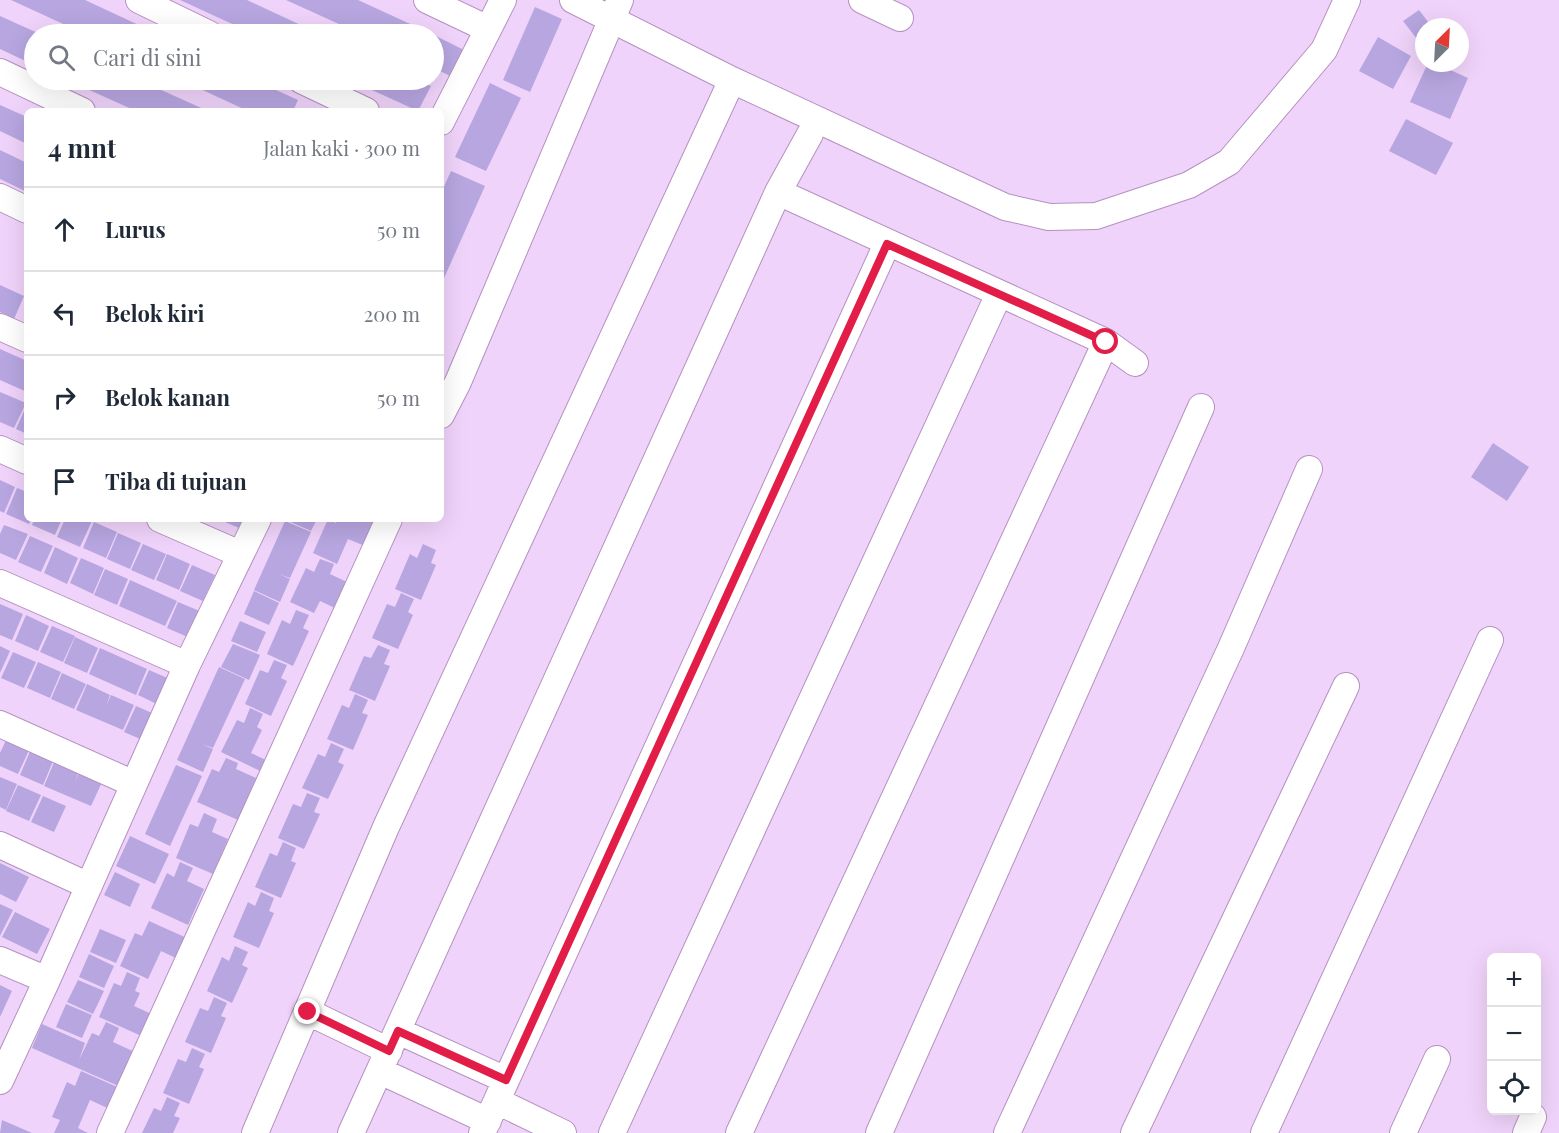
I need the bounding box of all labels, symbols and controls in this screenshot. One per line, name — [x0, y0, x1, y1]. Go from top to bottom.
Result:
north arrow — [1415, 18, 1469, 72]
search box — [24, 24, 444, 90]
icon: search — [45, 41, 78, 74]
text: Cari di sini — [93, 42, 201, 72]
text: 4 mnt — [48, 130, 116, 165]
text: Jalan kaki · 300 m — [263, 134, 420, 161]
icon: ahead — [48, 213, 81, 246]
text: Lurus — [105, 214, 166, 244]
text: 50 m — [377, 216, 420, 243]
icon: left — [48, 297, 81, 330]
text: Belok kiri — [105, 298, 204, 328]
text: 200 m — [364, 300, 420, 327]
route start — [1092, 328, 1118, 354]
icon: right — [48, 381, 81, 414]
text: Belok kanan — [105, 382, 230, 412]
text: 50 m — [377, 384, 420, 411]
icon: arrive — [48, 465, 81, 498]
text: Tiba di tujuan — [105, 466, 247, 496]
map controls — [1487, 953, 1541, 1115]
button: + — [1487, 953, 1541, 1007]
route end — [294, 998, 320, 1024]
button: − — [1487, 1007, 1541, 1061]
button: locate — [1487, 1061, 1541, 1115]

